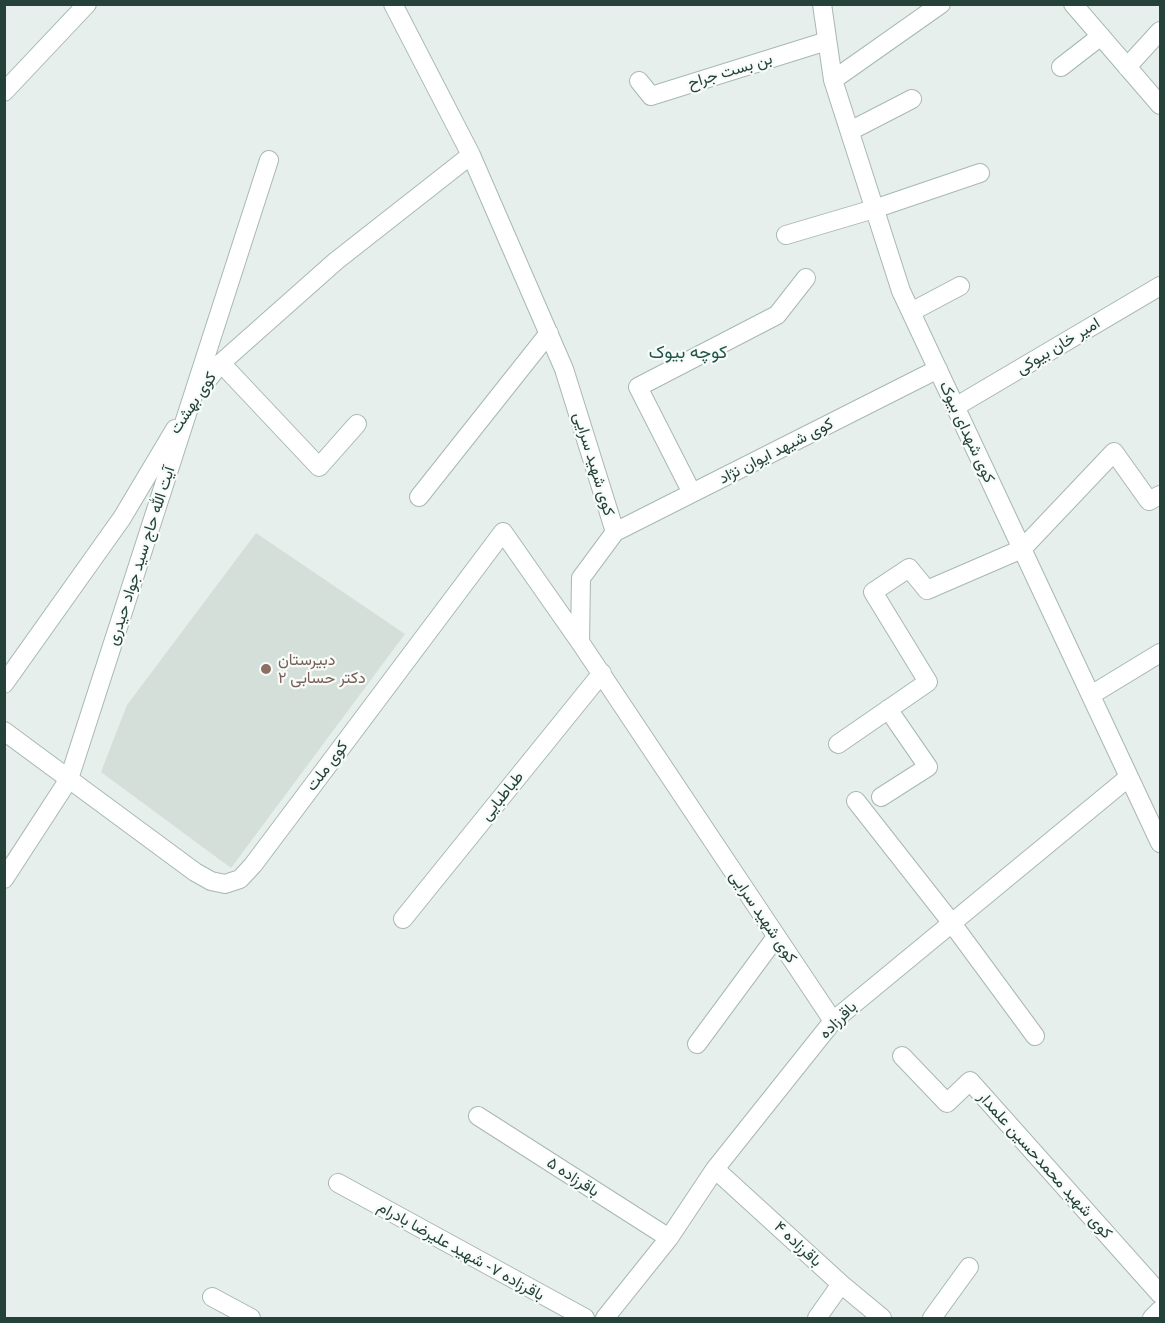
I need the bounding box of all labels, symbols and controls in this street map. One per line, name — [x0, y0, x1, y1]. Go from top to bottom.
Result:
street label: بن بست جراح — [685, 49, 775, 93]
street label: امیر خان بیوکی — [1013, 313, 1103, 379]
district label: کوچه بیوک — [649, 341, 727, 363]
street label: کوی بهشت — [165, 368, 221, 438]
street label: کوی شهدای بیوک — [935, 378, 999, 486]
street label: کوی شهید سرایی — [569, 410, 619, 518]
street label: کوی شیهد ایوان نژاد — [716, 414, 836, 488]
street label: آیت الله حاج سید جواد حیدری — [103, 464, 179, 648]
place label: دبیرستان دکتر حسابی ۲ — [278, 650, 366, 688]
marker: دبیرستان دکتر حسابی ۲ — [259, 662, 273, 676]
street label: کوی ملت — [302, 737, 352, 795]
street label: طباطبایی — [476, 767, 528, 825]
street label: کوی شهید سرایی — [725, 867, 801, 967]
street label: باقرزاده — [815, 997, 861, 1043]
street label: کوی شهید محمدحسین علمدار — [974, 1087, 1116, 1243]
street label: باقرزاده ۵ — [543, 1153, 603, 1201]
street label: باقرزاده ۷- شهید علیرضا بادرام — [374, 1197, 548, 1305]
street label: باقرزاده ۴ — [770, 1217, 826, 1271]

